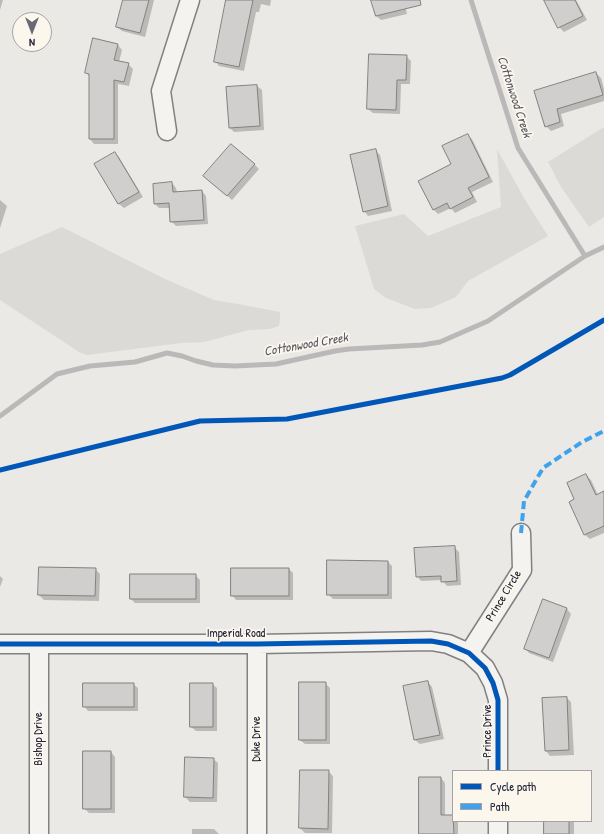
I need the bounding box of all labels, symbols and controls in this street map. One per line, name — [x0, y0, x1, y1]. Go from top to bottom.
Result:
north arrow — [12, 12, 52, 52]
text: N — [29, 36, 35, 50]
water label: Cottonwood Creek — [493, 54, 535, 140]
water label: Cottonwood Creek — [263, 330, 349, 360]
street label: Prince Circle — [483, 568, 525, 624]
street label: Imperial Road — [207, 627, 265, 641]
street label: Prince Drive — [481, 704, 495, 758]
street label: Bishop Drive — [32, 712, 46, 766]
street label: Duke Drive — [250, 716, 264, 762]
legend — [452, 770, 592, 822]
text: Cycle path — [490, 778, 536, 795]
text: Path — [490, 798, 510, 815]

